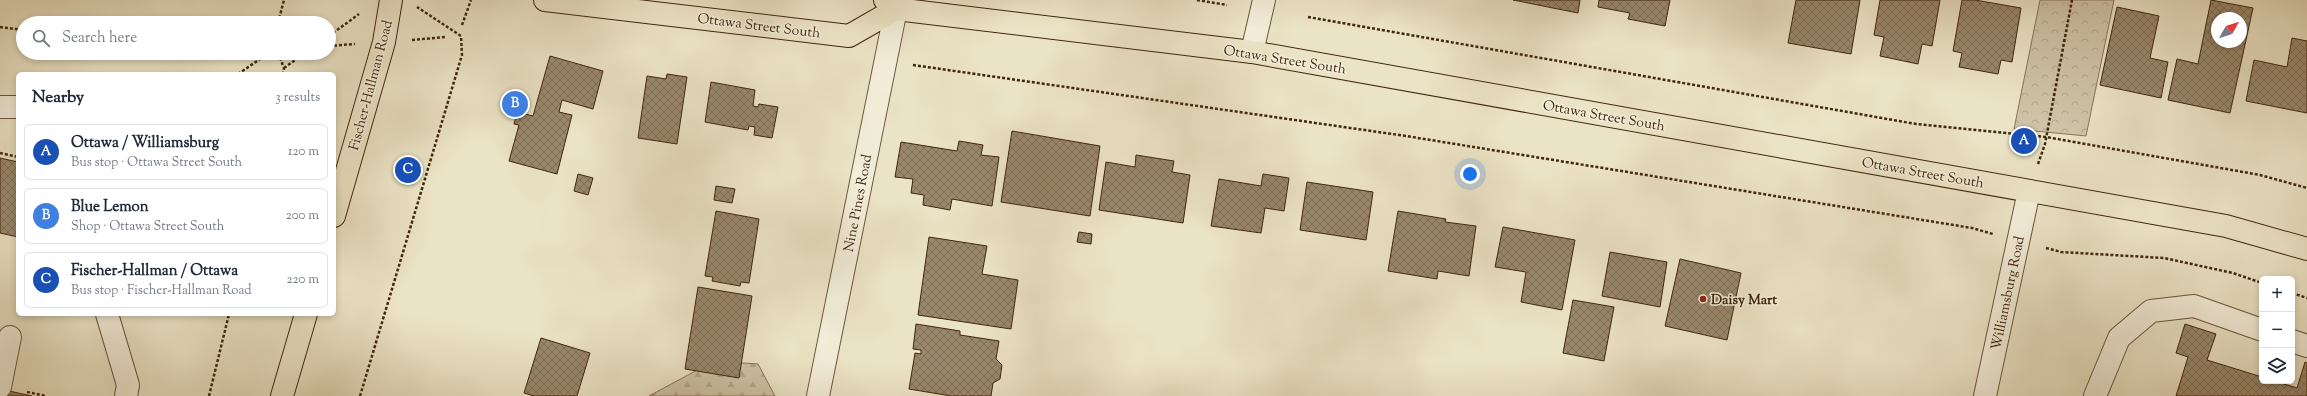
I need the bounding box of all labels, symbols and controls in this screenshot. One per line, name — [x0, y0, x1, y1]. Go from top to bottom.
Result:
street label: Ottawa Street South — [696, 10, 821, 44]
north arrow — [2211, 12, 2247, 48]
search box — [16, 16, 336, 60]
street label: Fischer-Hallman Road — [345, 18, 399, 153]
icon: search — [30, 27, 52, 49]
text: Search here — [62, 28, 137, 49]
street label: Ottawa Street South — [1222, 41, 1347, 81]
text: Nearby — [32, 86, 84, 110]
text: 3 results — [275, 89, 320, 107]
pin: B — [502, 89, 528, 119]
street label: Ottawa Street South — [1541, 96, 1666, 138]
pin: A — [2011, 126, 2037, 156]
text: Ottawa / Williamsburg — [71, 133, 219, 154]
text: A — [41, 143, 51, 161]
text: 120 m — [288, 143, 319, 161]
street label: Nine Pines Road — [840, 153, 878, 254]
street label: Ottawa Street South — [1860, 153, 1985, 195]
text: Bus stop · Ottawa Street South — [71, 154, 242, 172]
pin: C — [395, 155, 421, 185]
your location — [1460, 164, 1480, 184]
text: Blue Lemon — [71, 197, 149, 218]
text: B — [42, 207, 50, 225]
text: 200 m — [286, 207, 319, 225]
text: Shop · Ottawa Street South — [71, 218, 224, 236]
street label: Williamsburg Road — [1987, 234, 2031, 352]
text: Fischer-Hallman / Ottawa — [71, 261, 238, 282]
text: C — [41, 271, 51, 289]
text: 220 m — [286, 271, 319, 289]
map controls — [2259, 276, 2295, 384]
button: + — [2259, 276, 2295, 312]
text: Bus stop · Fischer-Hallman Road — [71, 282, 252, 300]
place label: Daisy Mart — [1711, 291, 1777, 311]
marker: Daisy Mart — [1698, 294, 1708, 304]
button: − — [2259, 312, 2295, 348]
button: layers — [2259, 348, 2295, 384]

